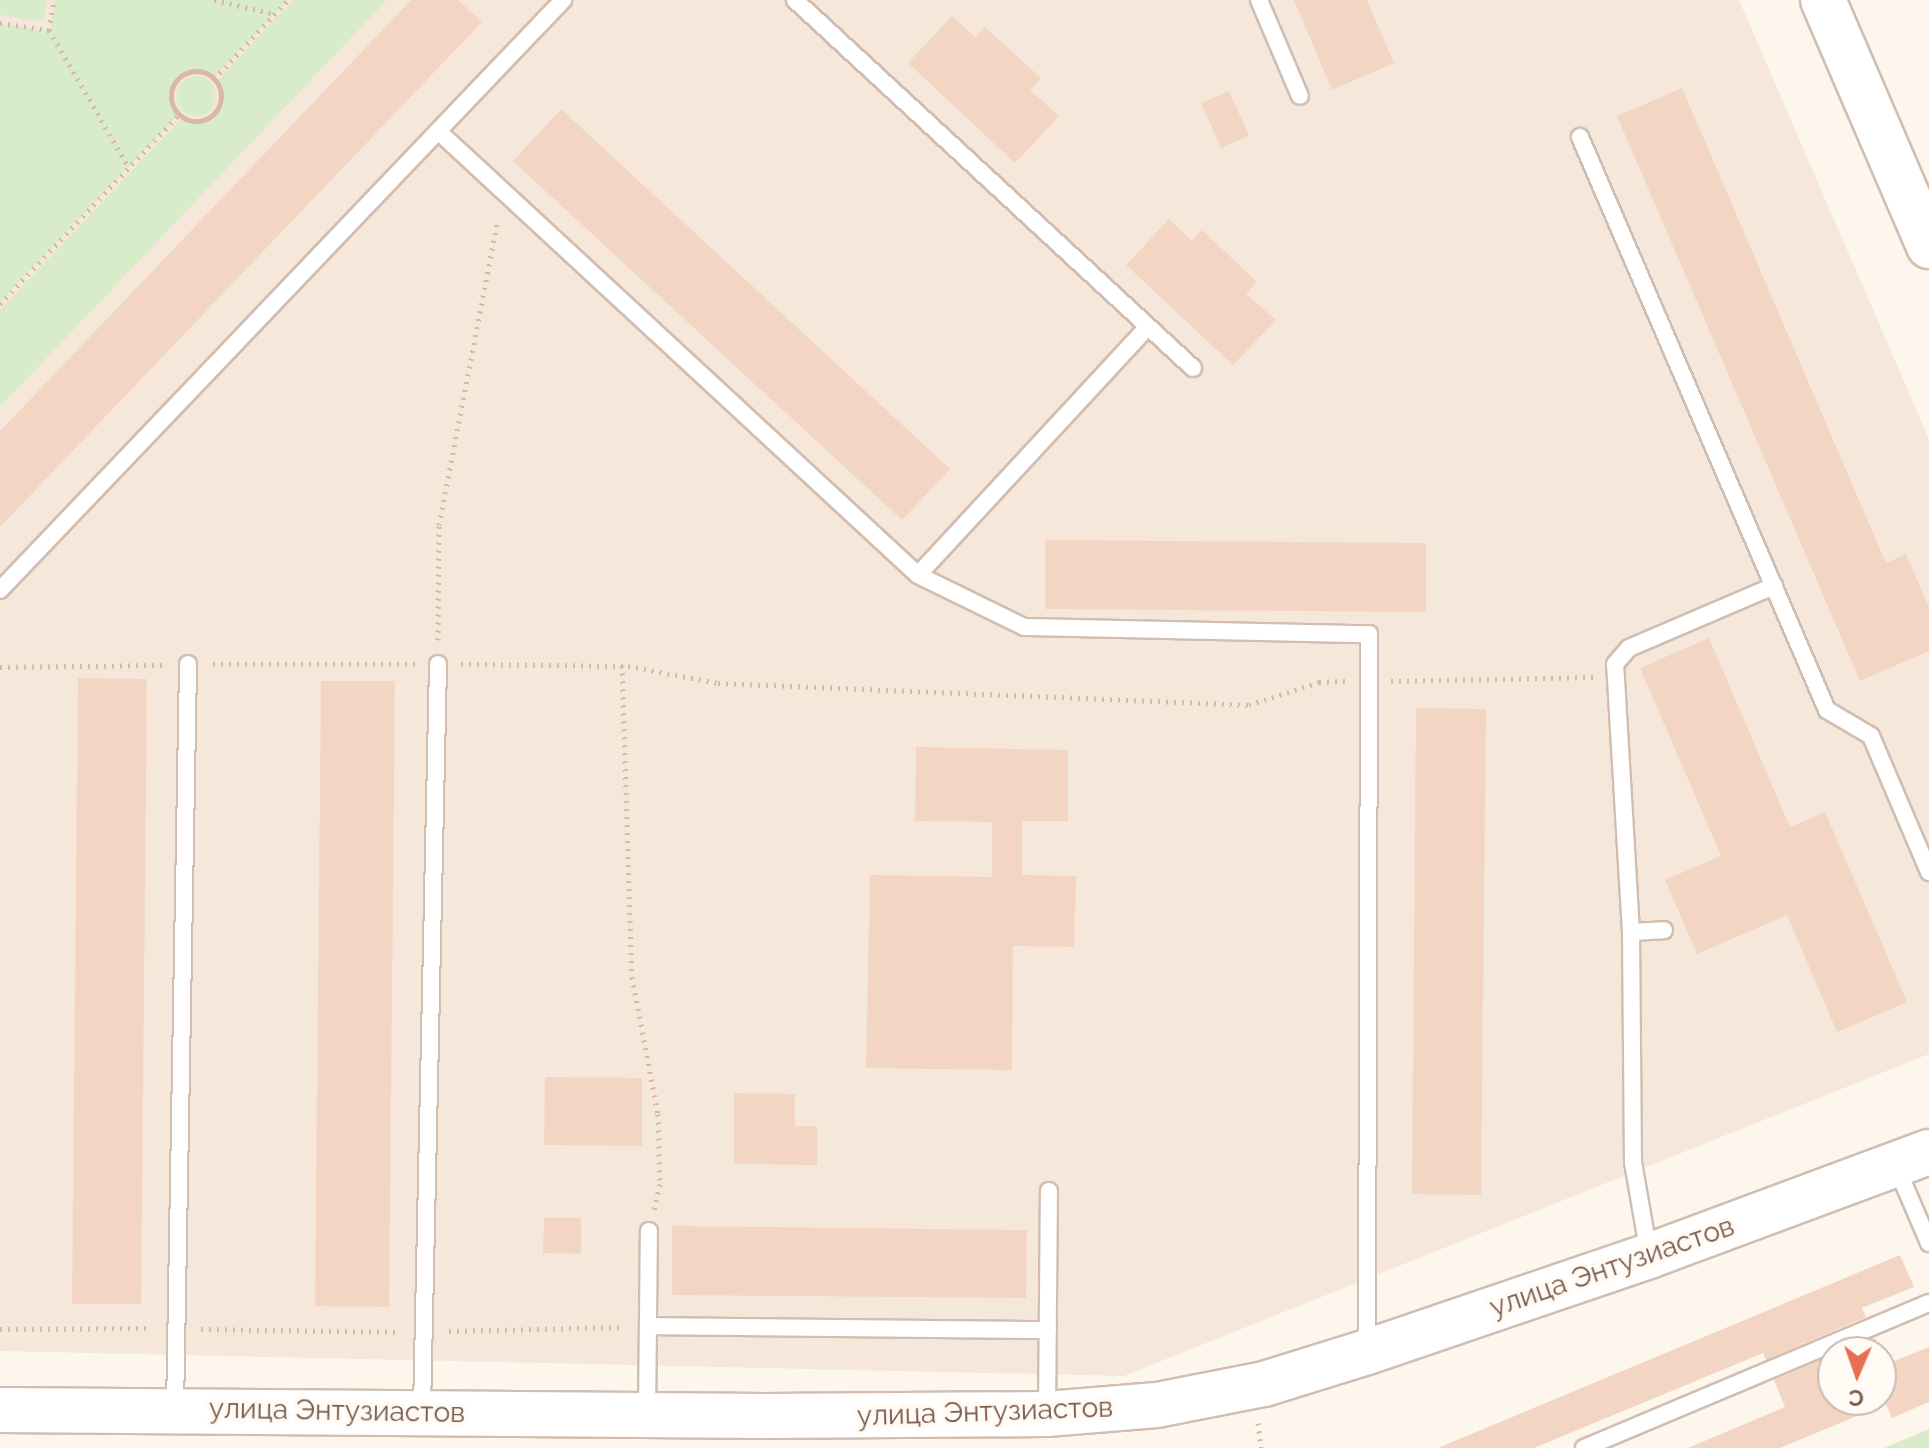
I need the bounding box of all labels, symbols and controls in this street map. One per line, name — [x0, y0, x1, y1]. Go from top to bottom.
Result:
street label: улица Энтузиастов — [1485, 1209, 1739, 1325]
north arrow — [1817, 1336, 1897, 1416]
text: С — [1848, 1385, 1864, 1411]
street label: улица Энтузиастов — [856, 1391, 1114, 1433]
street label: улица Энтузиастов — [209, 1392, 465, 1430]

